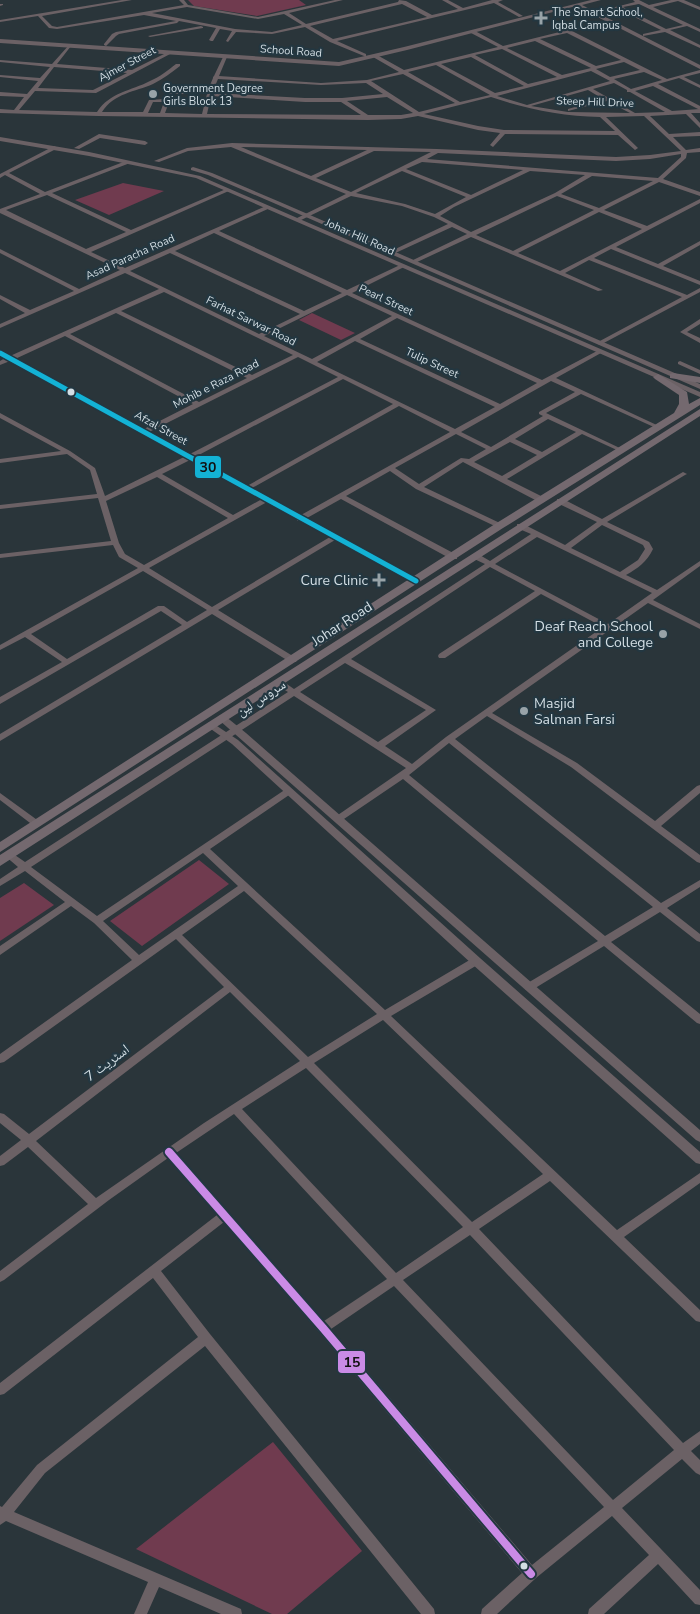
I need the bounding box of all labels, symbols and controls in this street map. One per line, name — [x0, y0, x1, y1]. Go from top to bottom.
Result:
place label: The Smart School, Iqbal Campus — [552, 5, 643, 33]
marker: The Smart School, Iqbal Campus — [534, 11, 548, 25]
street label: School Road — [260, 41, 322, 61]
street label: Ajmer Street — [96, 43, 158, 85]
place label: Government Degree Girls Block 13 — [163, 81, 263, 109]
marker: Government Degree Girls Block 13 — [147, 88, 159, 100]
street label: Steep Hill Drive — [556, 93, 634, 111]
street label: Johar Hill Road — [322, 215, 397, 259]
street label: Asad Paracha Road — [83, 231, 177, 283]
street label: Pearl Street — [356, 281, 416, 319]
street label: Farhat Sarwar Road — [203, 293, 299, 349]
street label: Tulip Street — [403, 344, 461, 382]
street label: Mohib e Raza Road — [170, 356, 262, 412]
unlabelled marker — [66, 387, 76, 397]
street label: Afzal Street — [132, 407, 190, 449]
line badge: 30 — [194, 455, 222, 479]
text: 30 — [200, 458, 216, 477]
place label: Cure Clinic — [300, 571, 369, 590]
marker: Cure Clinic — [372, 573, 386, 587]
street label: Johar Road — [307, 597, 376, 651]
place label: Deaf Reach School and College — [535, 617, 654, 652]
marker: Deaf Reach School and College — [657, 628, 669, 640]
street label: سروس لین — [233, 675, 289, 721]
place label: Masjid Salman Farsi — [534, 694, 615, 729]
marker: Masjid Salman Farsi — [518, 705, 530, 717]
street label: اسٹریٹ 7 — [81, 1040, 133, 1086]
line badge: 15 — [337, 1350, 366, 1374]
text: 15 — [344, 1353, 360, 1372]
unlabelled marker — [519, 1561, 529, 1571]

